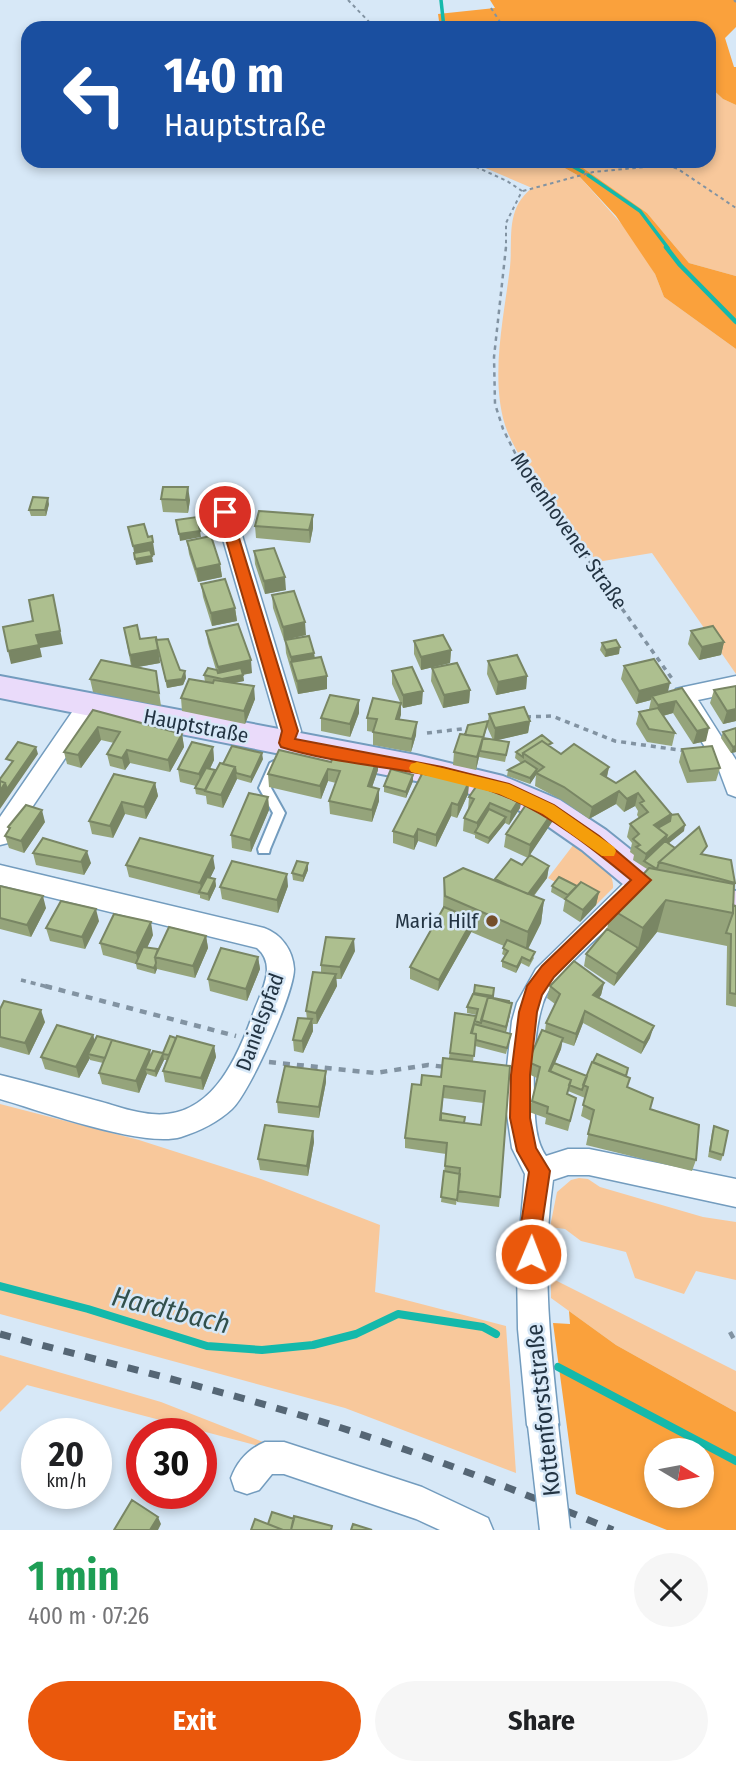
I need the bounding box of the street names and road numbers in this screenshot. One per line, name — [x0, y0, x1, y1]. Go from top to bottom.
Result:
street label: Morenhovener Straße — [505, 448, 633, 614]
street label: Hauptstraße — [141, 703, 251, 749]
street label: Danielspfad — [230, 970, 290, 1074]
street label: Kottenforststraße — [520, 1323, 566, 1497]

